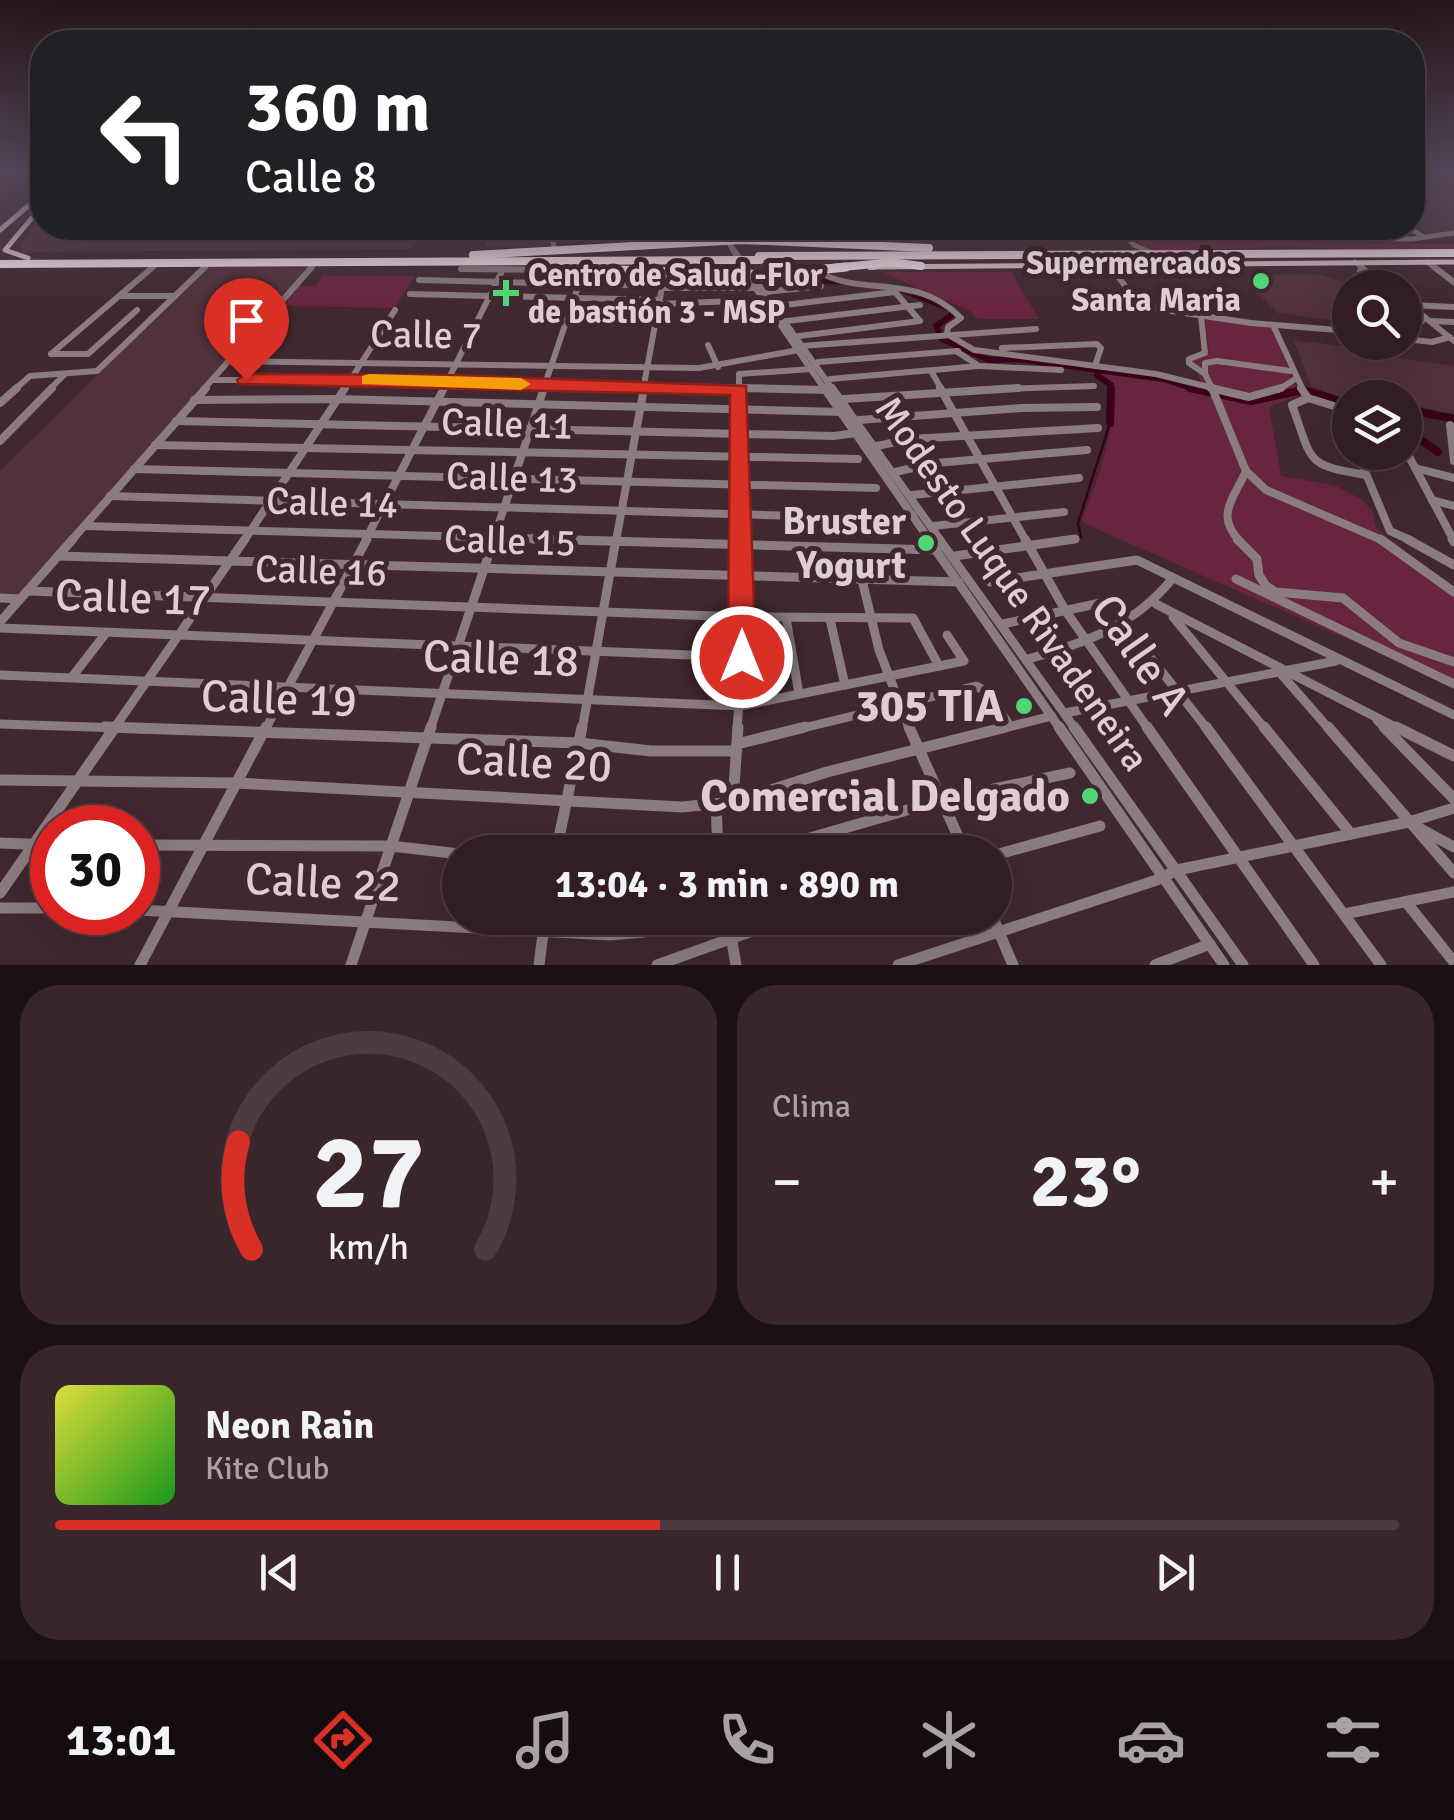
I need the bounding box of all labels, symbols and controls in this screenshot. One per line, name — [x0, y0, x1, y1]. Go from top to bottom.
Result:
text: 360 m — [245, 64, 430, 150]
icon: left — [80, 70, 210, 200]
text: Calle 8 — [245, 150, 377, 205]
place label: Supermercados Santa Maria — [1026, 244, 1241, 320]
place label: Centro de Salud -Flor de bastión 3 - MSP — [528, 256, 823, 332]
marker: Supermercados Santa Maria — [1250, 270, 1272, 292]
map controls — [1332, 270, 1422, 470]
button: search — [1332, 270, 1422, 360]
pin — [204, 278, 289, 381]
marker: Centro de Salud -Flor de bastión 3 - MSP — [493, 280, 519, 306]
icon: arrive — [219, 293, 274, 348]
street label: Calle 7 — [370, 311, 482, 359]
button: layers — [1332, 380, 1422, 470]
street label: Modesto Luque Rivadeneira — [865, 388, 1159, 780]
street label: Calle 11 — [440, 398, 574, 450]
street label: Calle 13 — [445, 452, 579, 504]
street label: Calle 14 — [265, 477, 399, 529]
place label: Bruster Yogurt — [782, 498, 907, 589]
street label: Calle 15 — [443, 515, 577, 567]
marker: Bruster Yogurt — [915, 532, 937, 554]
street label: Calle 16 — [254, 545, 388, 597]
street label: Calle 17 — [54, 568, 212, 628]
street label: Calle A — [1079, 584, 1201, 726]
position arrow — [690, 605, 794, 709]
street label: Calle 18 — [422, 629, 580, 689]
street label: Calle 19 — [200, 669, 358, 729]
place label: 305 TIA — [855, 679, 1004, 734]
marker: 305 TIA — [1013, 695, 1035, 717]
street label: Calle 20 — [455, 731, 613, 795]
place label: Comercial Delgado — [700, 769, 1070, 824]
marker: Comercial Delgado — [1079, 785, 1101, 807]
speed limit sign: 30 — [30, 805, 160, 935]
street label: Calle 22 — [244, 851, 402, 915]
text: 13:04 · 3 min · 890 m — [555, 861, 899, 908]
text: Clima — [772, 1087, 851, 1126]
text: 27 — [312, 1109, 425, 1237]
text: 23° — [1030, 1135, 1141, 1228]
text: − — [772, 1148, 802, 1216]
text: + — [1369, 1148, 1399, 1216]
text: km/h — [328, 1225, 409, 1269]
text: Neon Rain — [205, 1402, 374, 1449]
text: Kite Club — [205, 1449, 329, 1488]
icon: previous — [252, 1545, 307, 1600]
icon: pause — [700, 1545, 755, 1600]
icon: next — [1148, 1545, 1203, 1600]
icon: directions — [308, 1705, 378, 1775]
icon: music — [510, 1705, 580, 1775]
icon: phone — [712, 1705, 782, 1775]
icon: climate — [914, 1705, 984, 1775]
icon: car — [1116, 1705, 1186, 1775]
icon: filters — [1318, 1705, 1388, 1775]
text: 13:01 — [66, 1713, 176, 1768]

